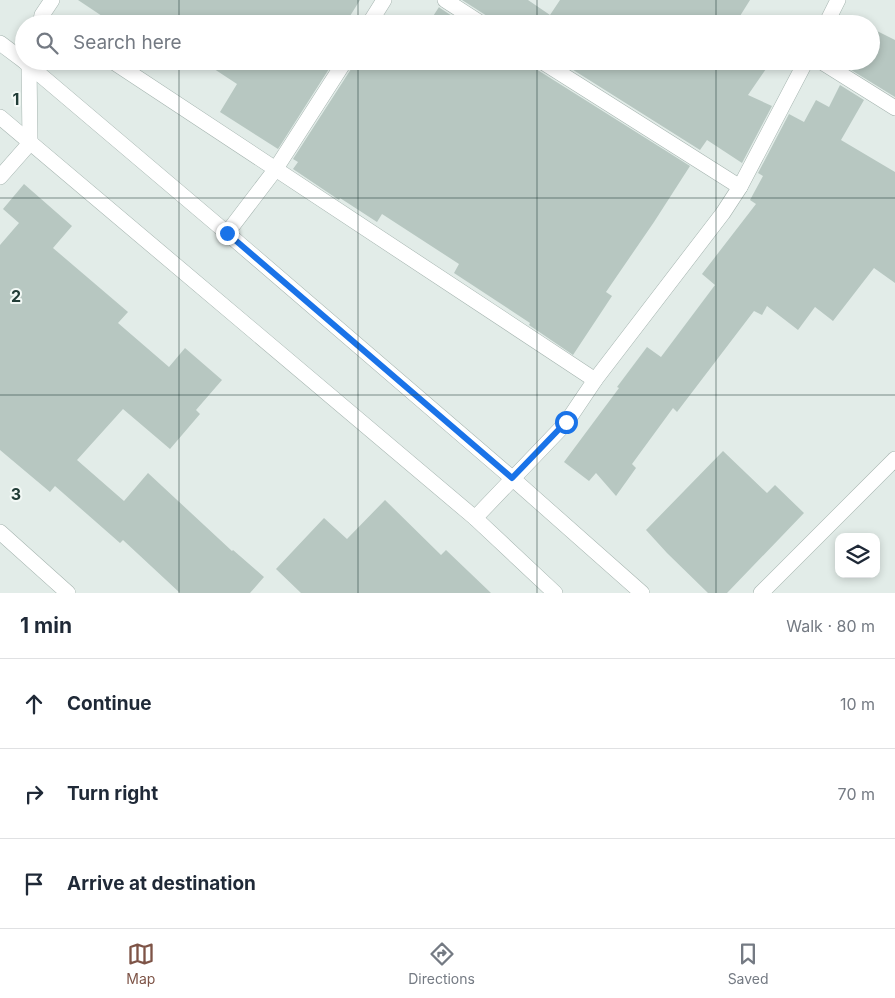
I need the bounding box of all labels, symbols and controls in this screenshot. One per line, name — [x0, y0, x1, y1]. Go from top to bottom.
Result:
search box — [15, 15, 880, 70]
icon: search — [33, 29, 61, 57]
text: Search here — [73, 31, 182, 54]
text: 1 — [13, 89, 19, 109]
route end — [216, 222, 239, 245]
text: 2 — [11, 286, 21, 306]
route start — [555, 411, 578, 434]
text: 3 — [11, 484, 21, 504]
map controls — [835, 533, 880, 578]
button: layers — [835, 533, 880, 578]
text: 1 min — [20, 613, 72, 638]
text: Walk · 80 m — [786, 616, 875, 636]
icon: ahead — [20, 690, 48, 718]
text: Continue — [67, 692, 152, 715]
text: 10 m — [840, 694, 875, 714]
icon: right — [20, 780, 48, 808]
text: Turn right — [67, 782, 158, 805]
text: 70 m — [838, 784, 875, 804]
icon: arrive — [20, 870, 48, 898]
text: Arrive at destination — [67, 872, 256, 895]
tab: Map — [126, 940, 155, 987]
tab: Directions — [408, 940, 475, 987]
tab: Saved — [728, 940, 769, 987]

